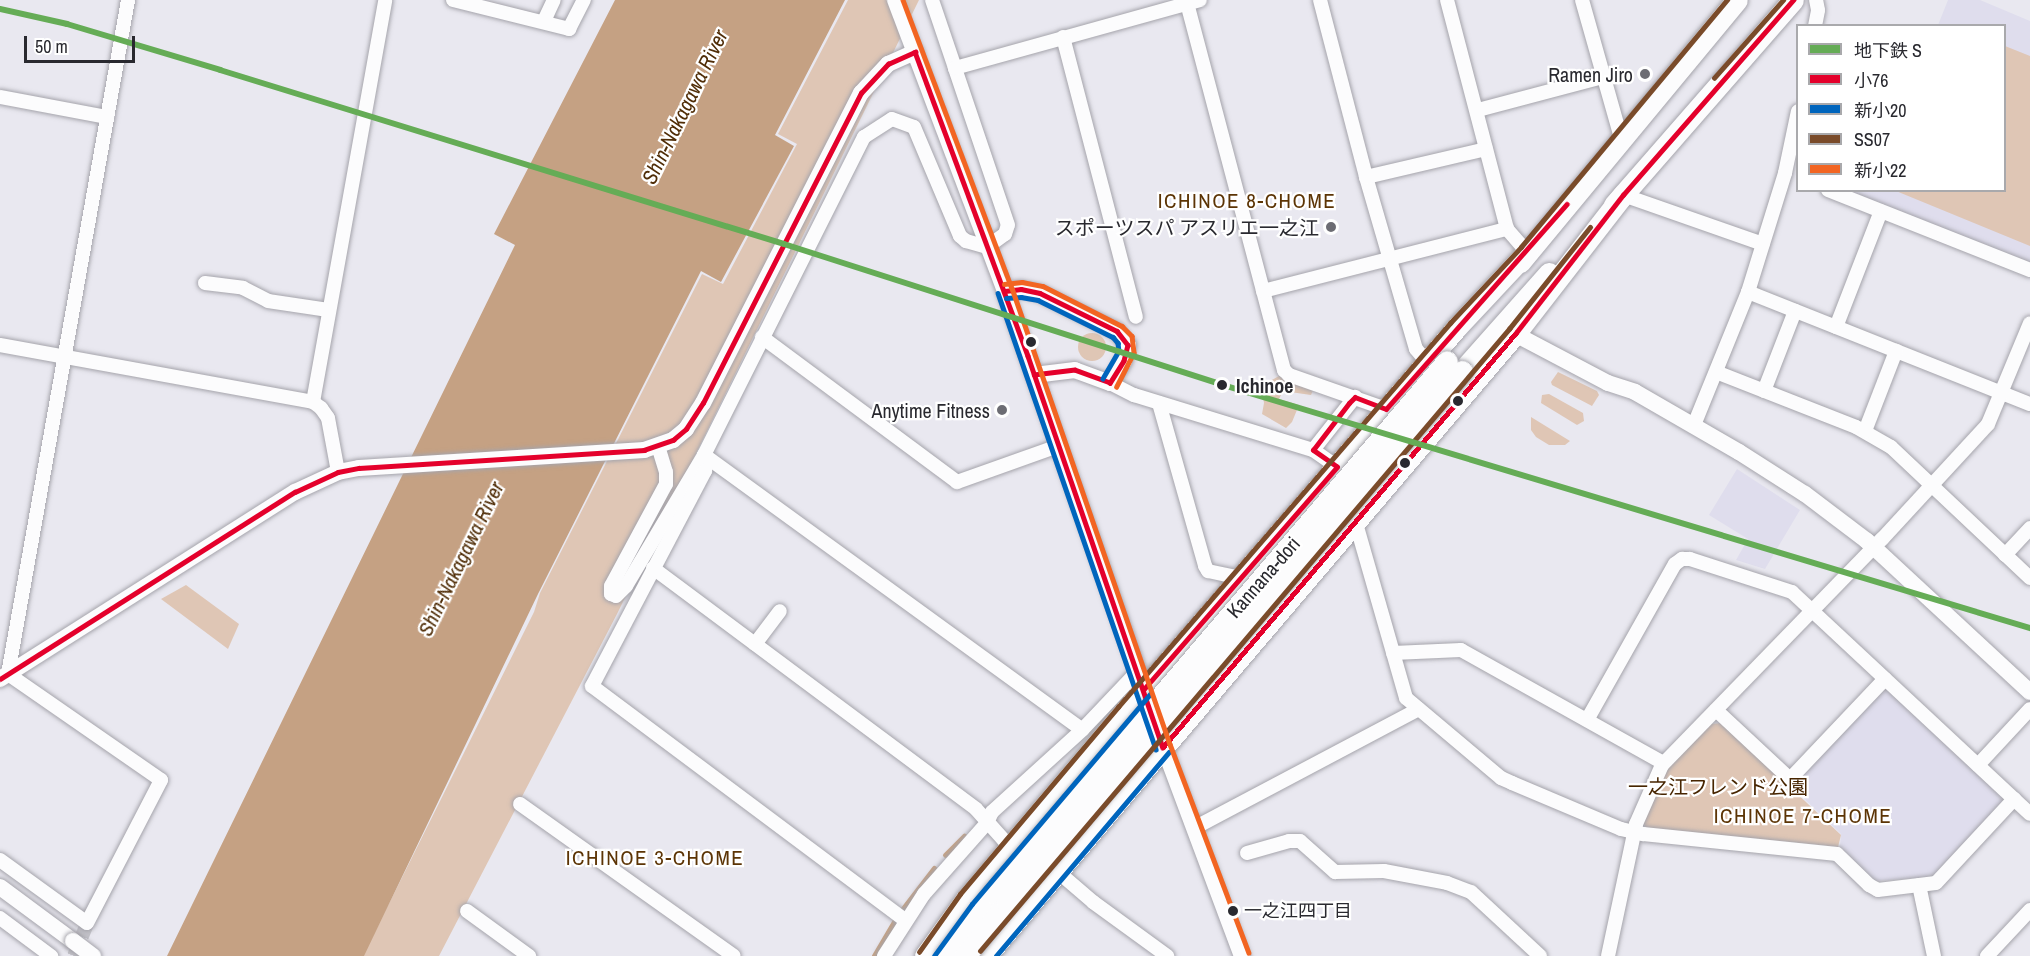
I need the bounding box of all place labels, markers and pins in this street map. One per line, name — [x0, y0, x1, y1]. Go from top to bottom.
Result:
place label: Ramen Jiro — [1548, 62, 1633, 86]
marker: Ramen Jiro — [1638, 67, 1652, 81]
place label: スポーツスパ アスリエ一之江 — [1054, 215, 1319, 239]
marker: スポーツスパ アスリエ一之江 — [1324, 220, 1338, 234]
unlabelled marker — [1025, 336, 1037, 348]
place label: Ichinoe — [1236, 373, 1293, 397]
marker: Ichinoe — [1213, 376, 1231, 394]
unlabelled marker — [1452, 395, 1464, 407]
place label: Anytime Fitness — [872, 398, 990, 422]
marker: Anytime Fitness — [995, 403, 1009, 417]
unlabelled marker — [1399, 457, 1411, 469]
place label: 一之江四丁目 — [1244, 900, 1352, 922]
marker: 一之江四丁目 — [1227, 905, 1239, 917]

